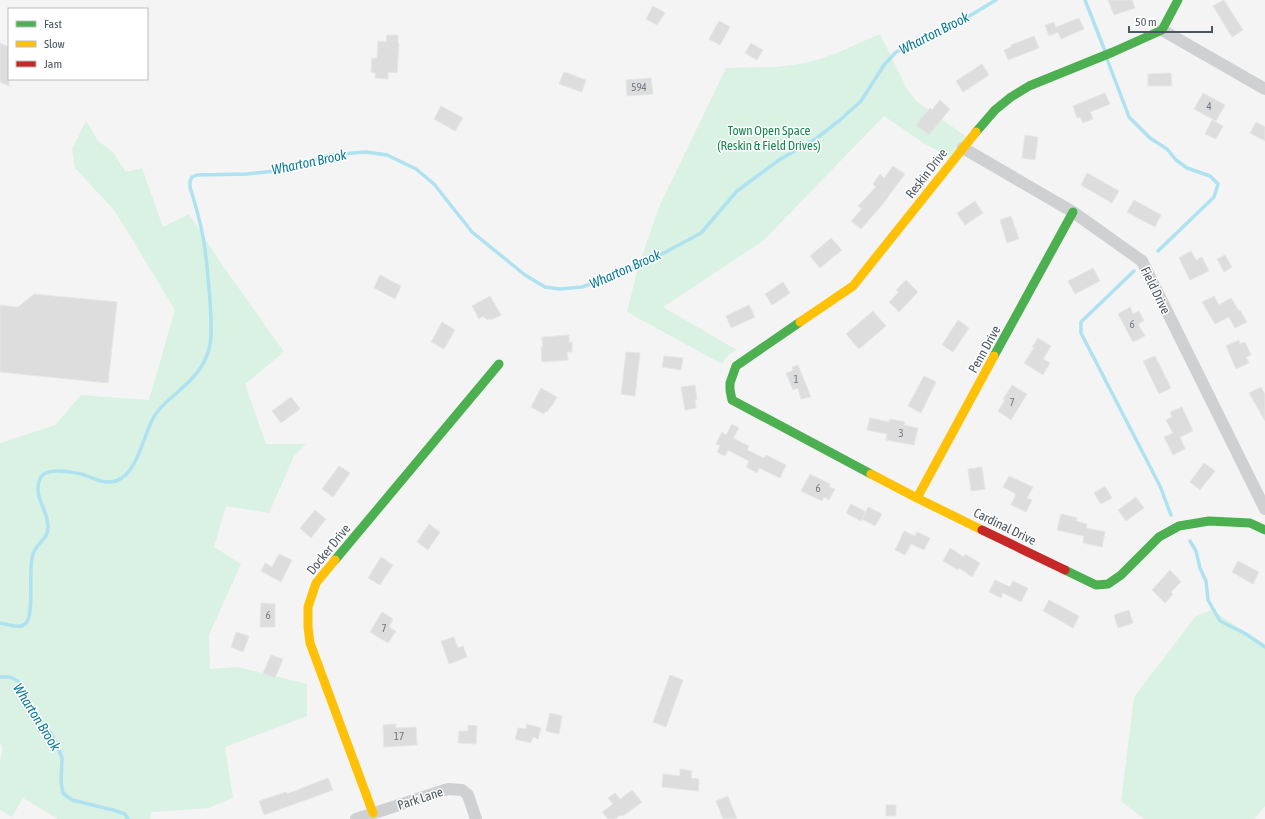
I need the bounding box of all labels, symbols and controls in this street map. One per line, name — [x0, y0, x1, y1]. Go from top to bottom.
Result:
legend — [8, 8, 148, 80]
water label: Wharton Brook — [896, 8, 972, 57]
scale bar — [1129, 8, 1212, 34]
text: 50 m — [1135, 15, 1157, 29]
text: Fast — [44, 17, 62, 31]
text: Slow — [44, 37, 65, 51]
text: Jam — [44, 57, 62, 71]
house number: 594 — [631, 81, 647, 93]
house number: 4 — [1206, 100, 1212, 112]
park label: Town Open Space (Reskin & Field Drives) — [717, 123, 821, 153]
water label: Wharton Brook — [270, 146, 349, 178]
street label: Reskin Drive — [902, 146, 950, 201]
water label: Wharton Brook — [587, 246, 664, 292]
street label: Field Drive — [1138, 264, 1173, 316]
house number: 6 — [1129, 318, 1135, 330]
street label: Penn Drive — [965, 323, 1004, 376]
house number: 1 — [793, 373, 799, 385]
house number: 7 — [1009, 396, 1015, 408]
house number: 3 — [898, 427, 904, 439]
house number: 6 — [815, 482, 821, 494]
street label: Cardinal Drive — [971, 505, 1039, 548]
street label: Docker Drive — [304, 521, 353, 578]
house number: 6 — [265, 609, 271, 621]
house number: 7 — [381, 622, 387, 634]
water label: Wharton Brook — [10, 680, 64, 754]
house number: 17 — [394, 730, 404, 742]
street label: Park Lane — [396, 784, 445, 813]

